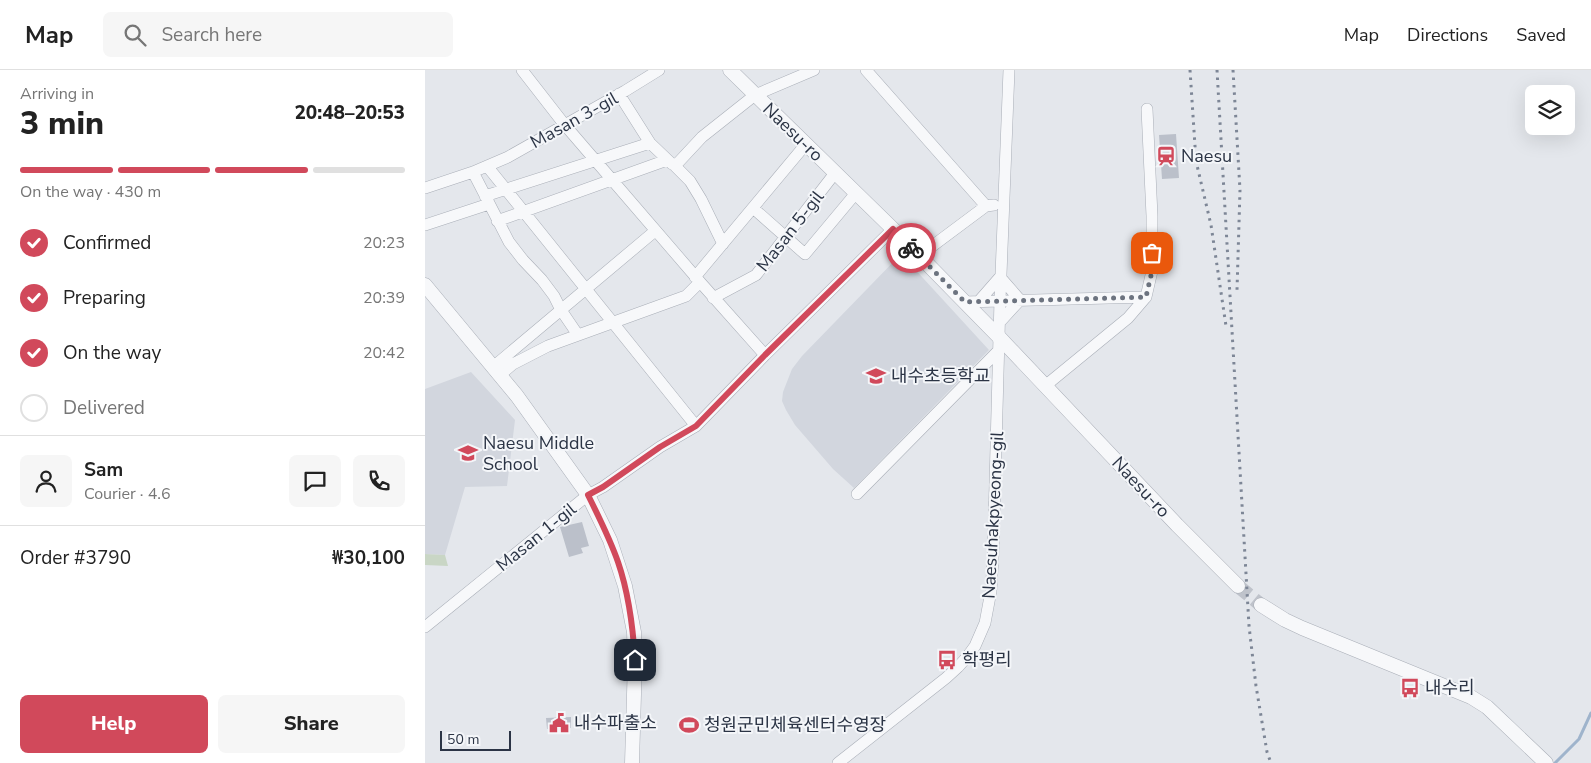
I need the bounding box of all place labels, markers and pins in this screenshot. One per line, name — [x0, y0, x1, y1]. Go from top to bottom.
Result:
place label: Naesu — [1181, 144, 1232, 168]
station icon: Naesu — [1155, 145, 1177, 167]
pin — [1131, 232, 1173, 274]
place label: 내수초등학교 — [891, 364, 990, 388]
school or university icon: 내수초등학교 — [865, 365, 887, 387]
place label: Naesu Middle School — [483, 431, 594, 476]
school or university icon: Naesu Middle School — [457, 442, 479, 464]
pin — [614, 639, 656, 681]
place label: 학평리 — [962, 648, 1012, 672]
bus stop icon: 학평리 — [936, 649, 958, 671]
place label: 내수리 — [1425, 676, 1475, 700]
bus stop icon: 내수리 — [1399, 677, 1421, 699]
place label: 내수파출소 — [574, 711, 657, 735]
public building icon: 내수파출소 — [548, 712, 570, 734]
place label: 청원군민체육센터수영장 — [704, 713, 886, 737]
sports icon: 청원군민체육센터수영장 — [678, 714, 700, 736]

